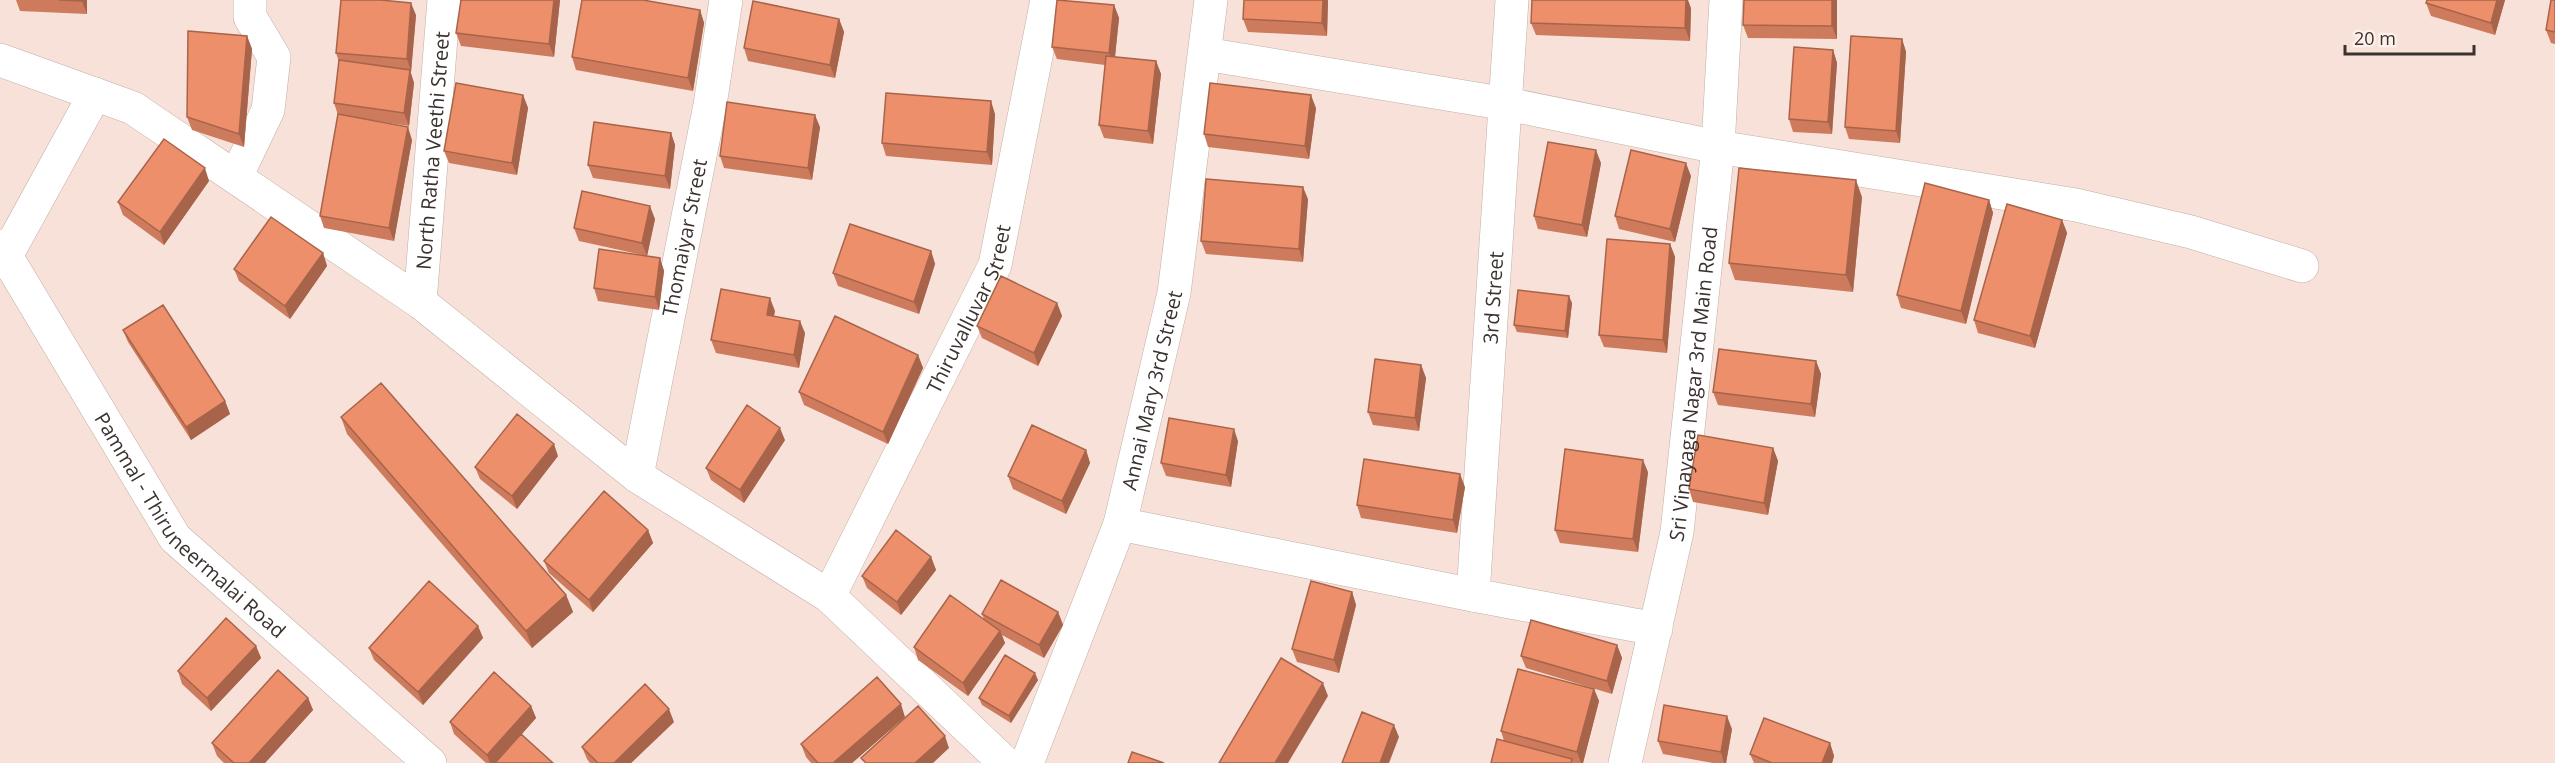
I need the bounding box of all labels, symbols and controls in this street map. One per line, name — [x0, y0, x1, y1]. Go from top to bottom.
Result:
scale bar — [2345, 18, 2474, 56]
text: 20 m — [2354, 26, 2396, 50]
street label: North Ratha Veethi Street — [409, 30, 455, 271]
street label: Thomaiyar Street — [655, 156, 713, 319]
street label: Thiruvalluvar Street — [919, 222, 1016, 398]
street label: Sri Vinayaga Nagar 3rd Main Road — [1662, 225, 1723, 544]
street label: 3rd Street — [1476, 250, 1509, 345]
street label: Annai Mary 3rd Street — [1115, 288, 1188, 493]
street label: Pammal - Thiruneermalai Road — [89, 407, 292, 643]

